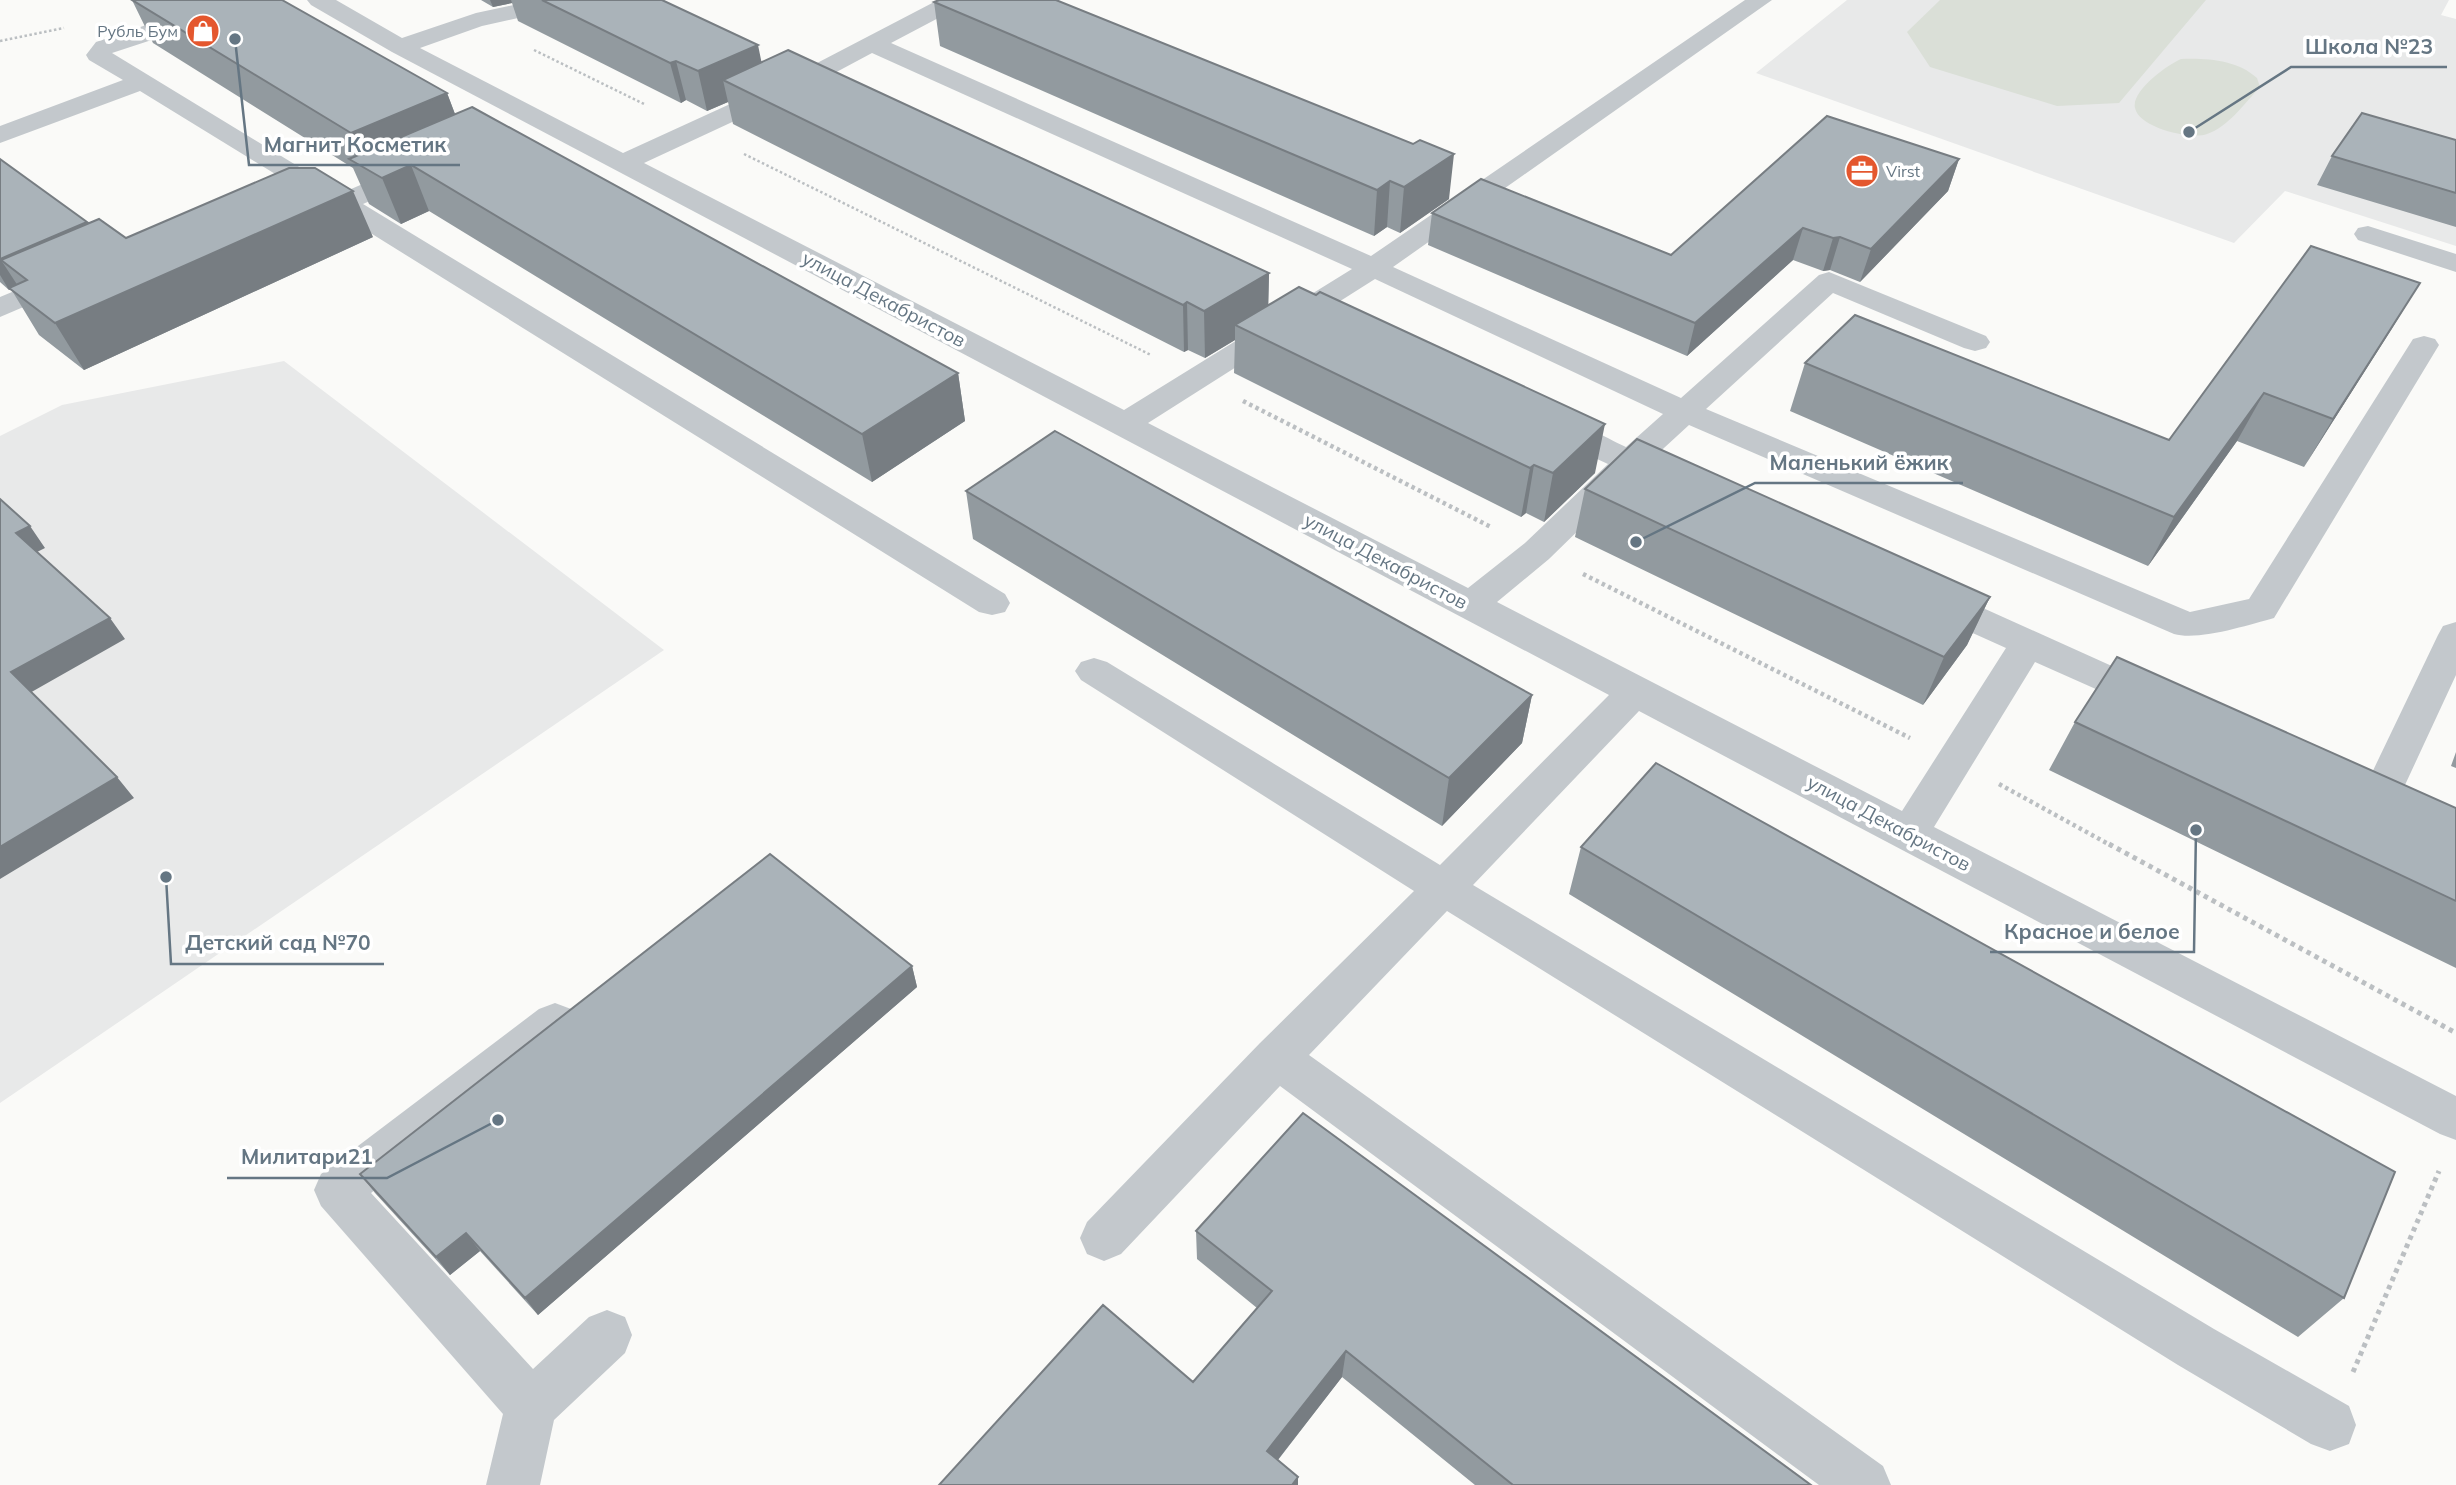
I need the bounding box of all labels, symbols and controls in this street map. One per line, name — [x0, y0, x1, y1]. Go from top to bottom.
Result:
shop icon: Рубль Бум — [184, 12, 222, 50]
place label: Рубль Бум — [97, 21, 178, 41]
callout: Школа №23 — [2291, 25, 2447, 67]
text: Школа №23 — [2305, 33, 2433, 59]
callout: Магнит Косметик — [249, 123, 460, 165]
text: Магнит Косметик — [264, 131, 447, 157]
office icon: Virst — [1843, 152, 1881, 190]
place label: Virst — [1886, 161, 1921, 181]
street label: улица Декабристов — [798, 246, 970, 352]
callout: Маленький ёжик — [1755, 441, 1963, 483]
text: Маленький ёжик — [1769, 449, 1950, 475]
street label: улица Декабристов — [1300, 508, 1472, 614]
street label: улица Декабристов — [1803, 770, 1975, 876]
callout: Красное и белое — [1990, 910, 2194, 952]
text: Красное и белое — [2004, 918, 2180, 944]
callout: Детский сад №70 — [171, 922, 384, 964]
text: Детский сад №70 — [185, 929, 371, 955]
callout: Милитари21 — [227, 1136, 387, 1178]
text: Милитари21 — [241, 1143, 373, 1169]

